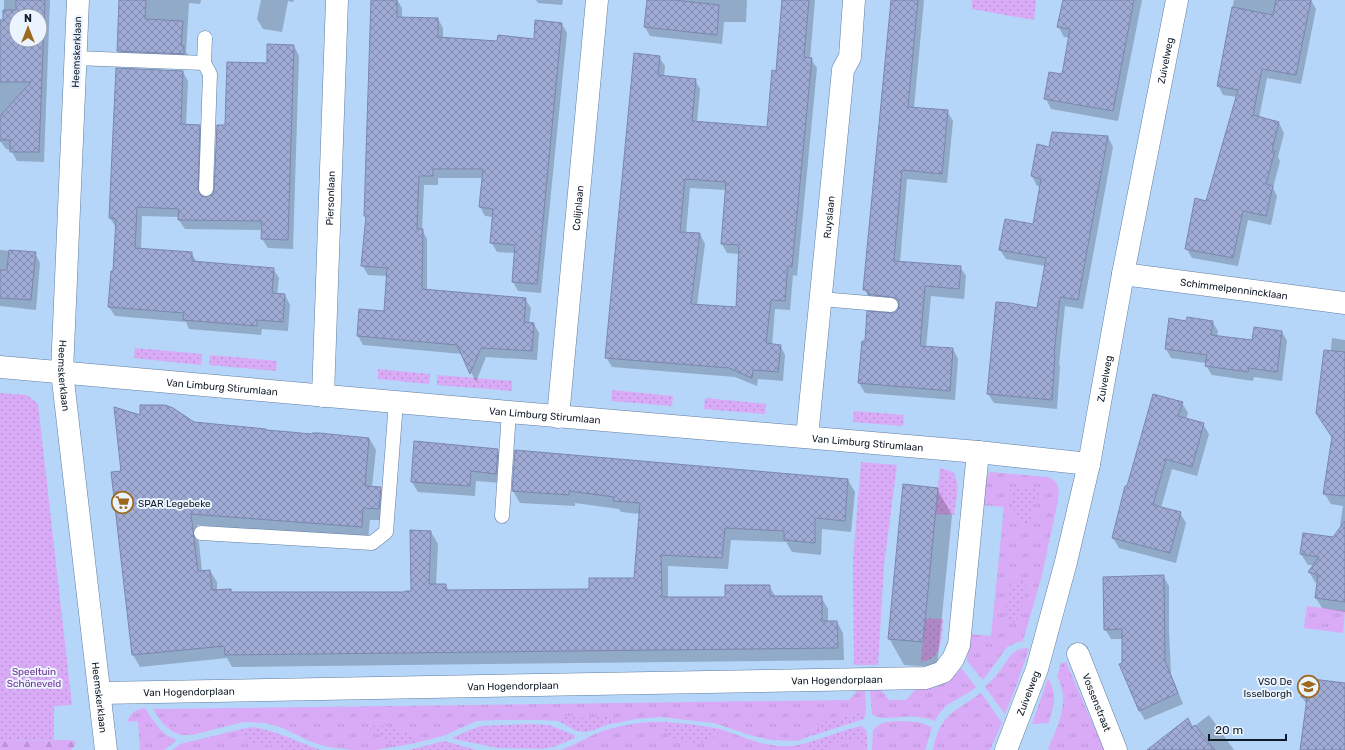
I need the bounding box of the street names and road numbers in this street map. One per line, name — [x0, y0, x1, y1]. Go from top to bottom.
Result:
street label: Heemskerklaan — [70, 16, 84, 88]
street label: Zuivelweg — [1156, 36, 1177, 85]
street label: Piersonlaan — [324, 171, 338, 226]
street label: Colijnlaan — [570, 185, 587, 231]
street label: Ruyslaan — [822, 195, 838, 239]
street label: Schimmelpennincklaan — [1179, 277, 1289, 302]
street label: Heemskerklaan — [55, 340, 72, 412]
street label: Zuivelweg — [1095, 354, 1115, 403]
street label: Van Limburg Stirumlaan — [166, 377, 278, 399]
street label: Van Limburg Stirumlaan — [488, 405, 601, 427]
street label: Van Limburg Stirumlaan — [811, 433, 924, 454]
street label: Heemskerklaan — [89, 661, 109, 734]
street label: Zuivelweg — [1015, 669, 1043, 718]
street label: Vossenstraat — [1079, 672, 1113, 734]
street label: Van Hogendorplaan — [791, 674, 883, 687]
street label: Van Hogendorplaan — [467, 680, 559, 693]
street label: Van Hogendorplaan — [143, 686, 235, 699]

